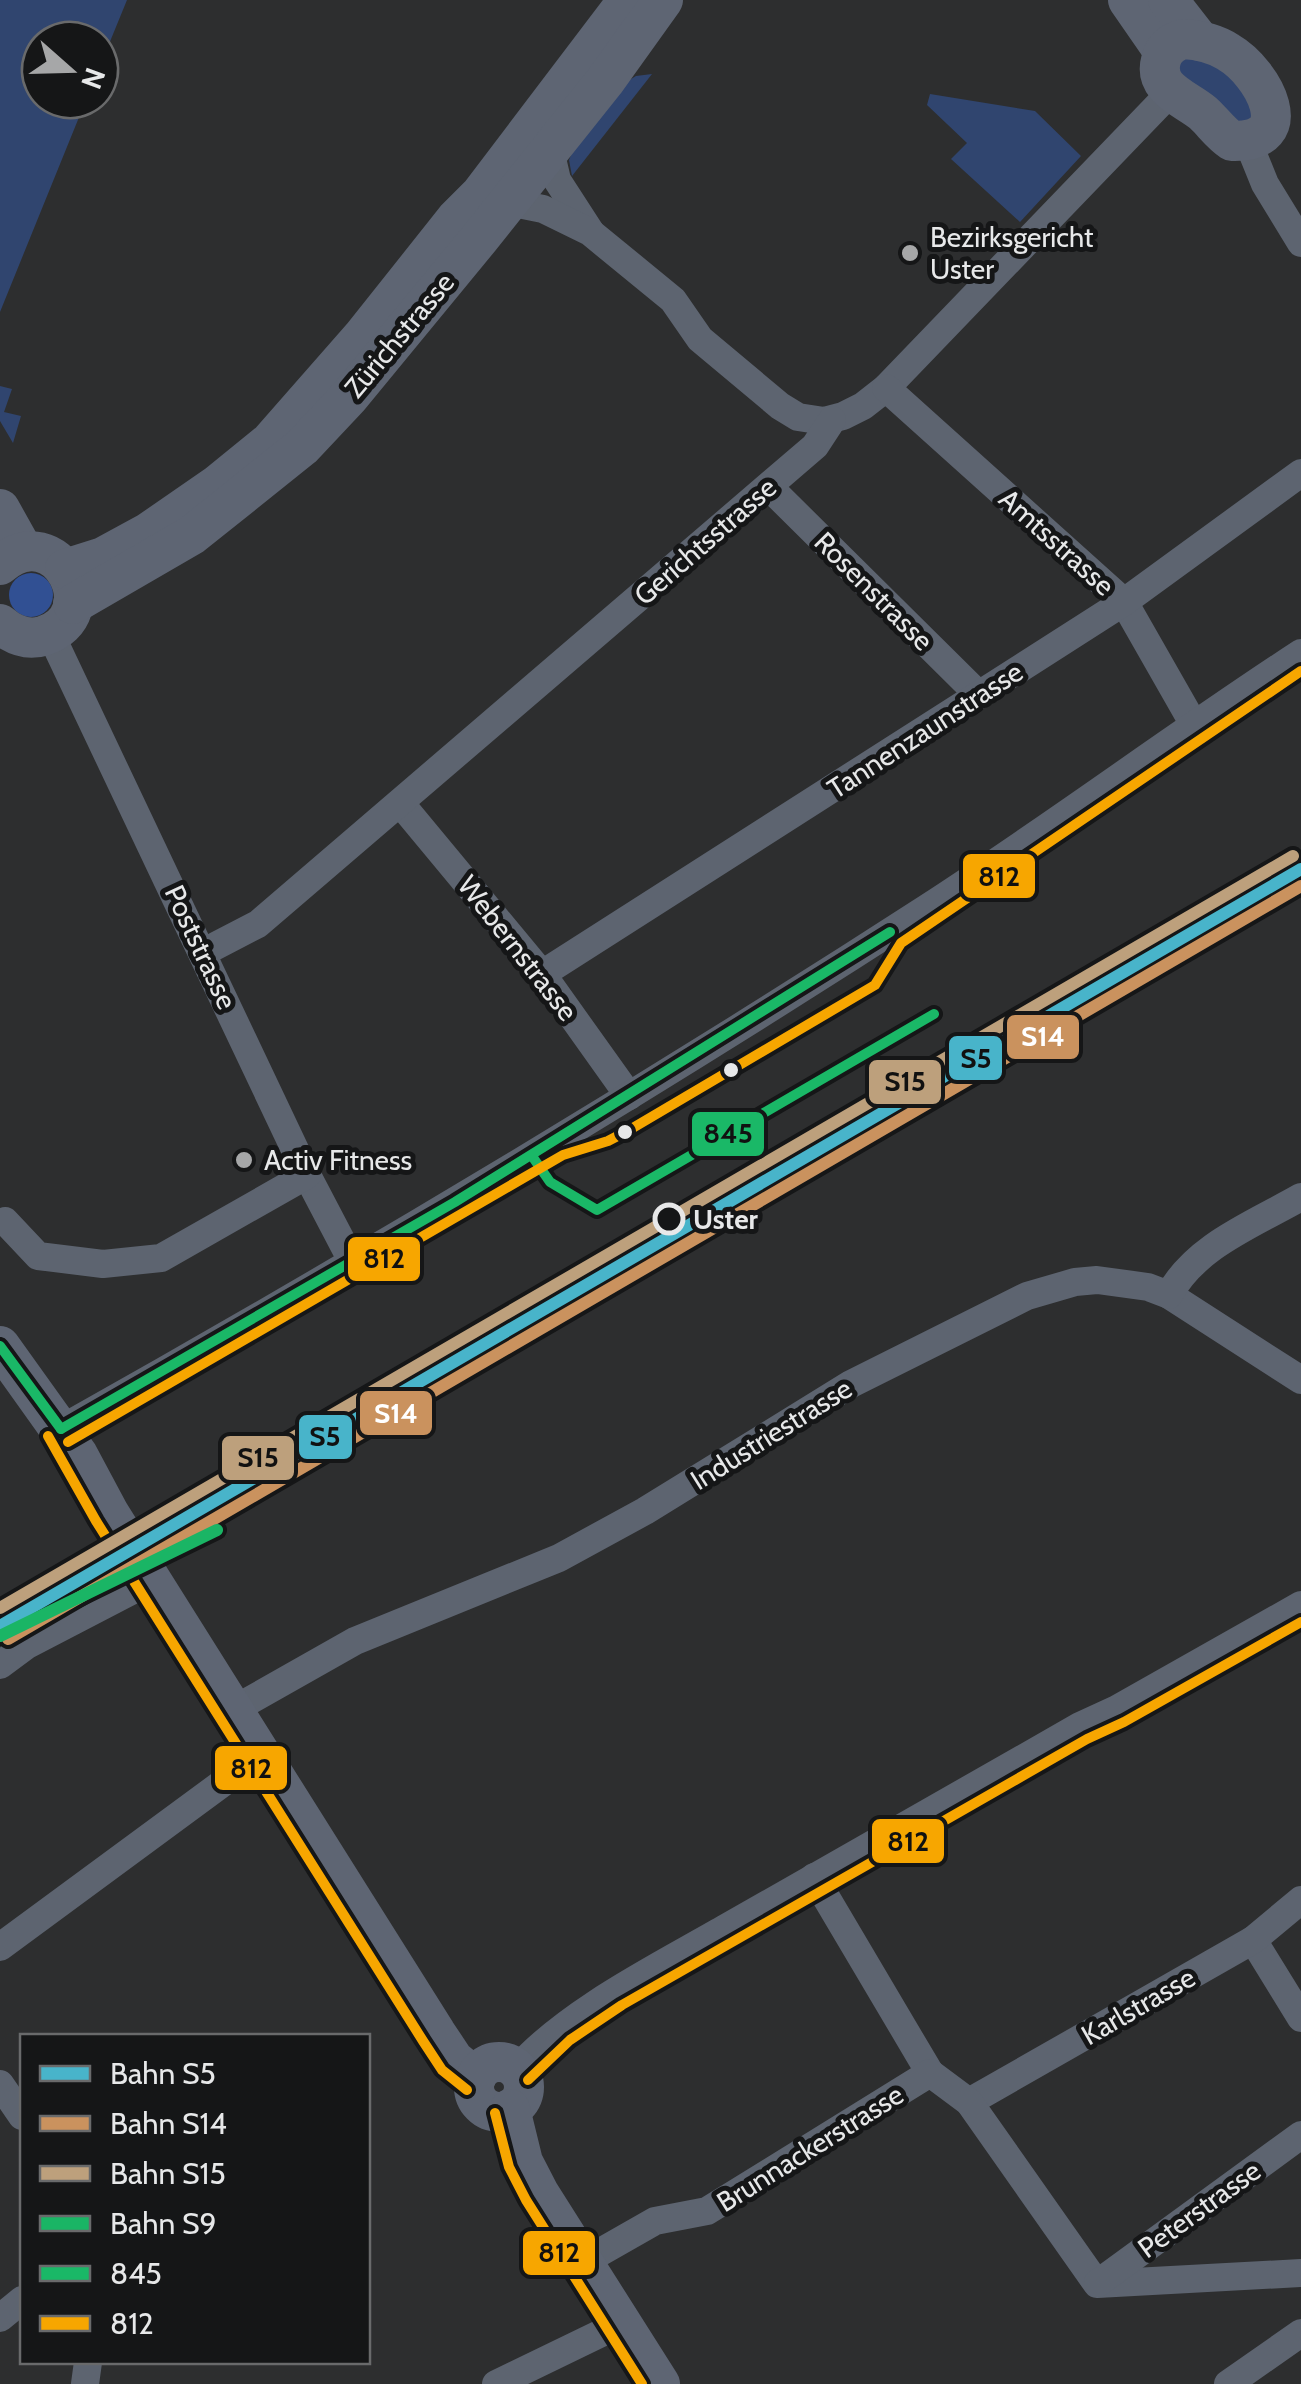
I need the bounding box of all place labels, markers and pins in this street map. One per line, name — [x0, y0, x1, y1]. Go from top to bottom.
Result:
place label: Bezirksgericht Uster — [930, 220, 1093, 286]
marker: Bezirksgericht Uster — [899, 242, 921, 264]
unlabelled marker — [721, 1060, 741, 1080]
unlabelled marker — [615, 1122, 635, 1142]
place label: Activ Fitness — [264, 1143, 412, 1177]
marker: Activ Fitness — [233, 1149, 255, 1171]
place label: Uster — [693, 1202, 759, 1236]
marker: Uster — [654, 1204, 684, 1234]

